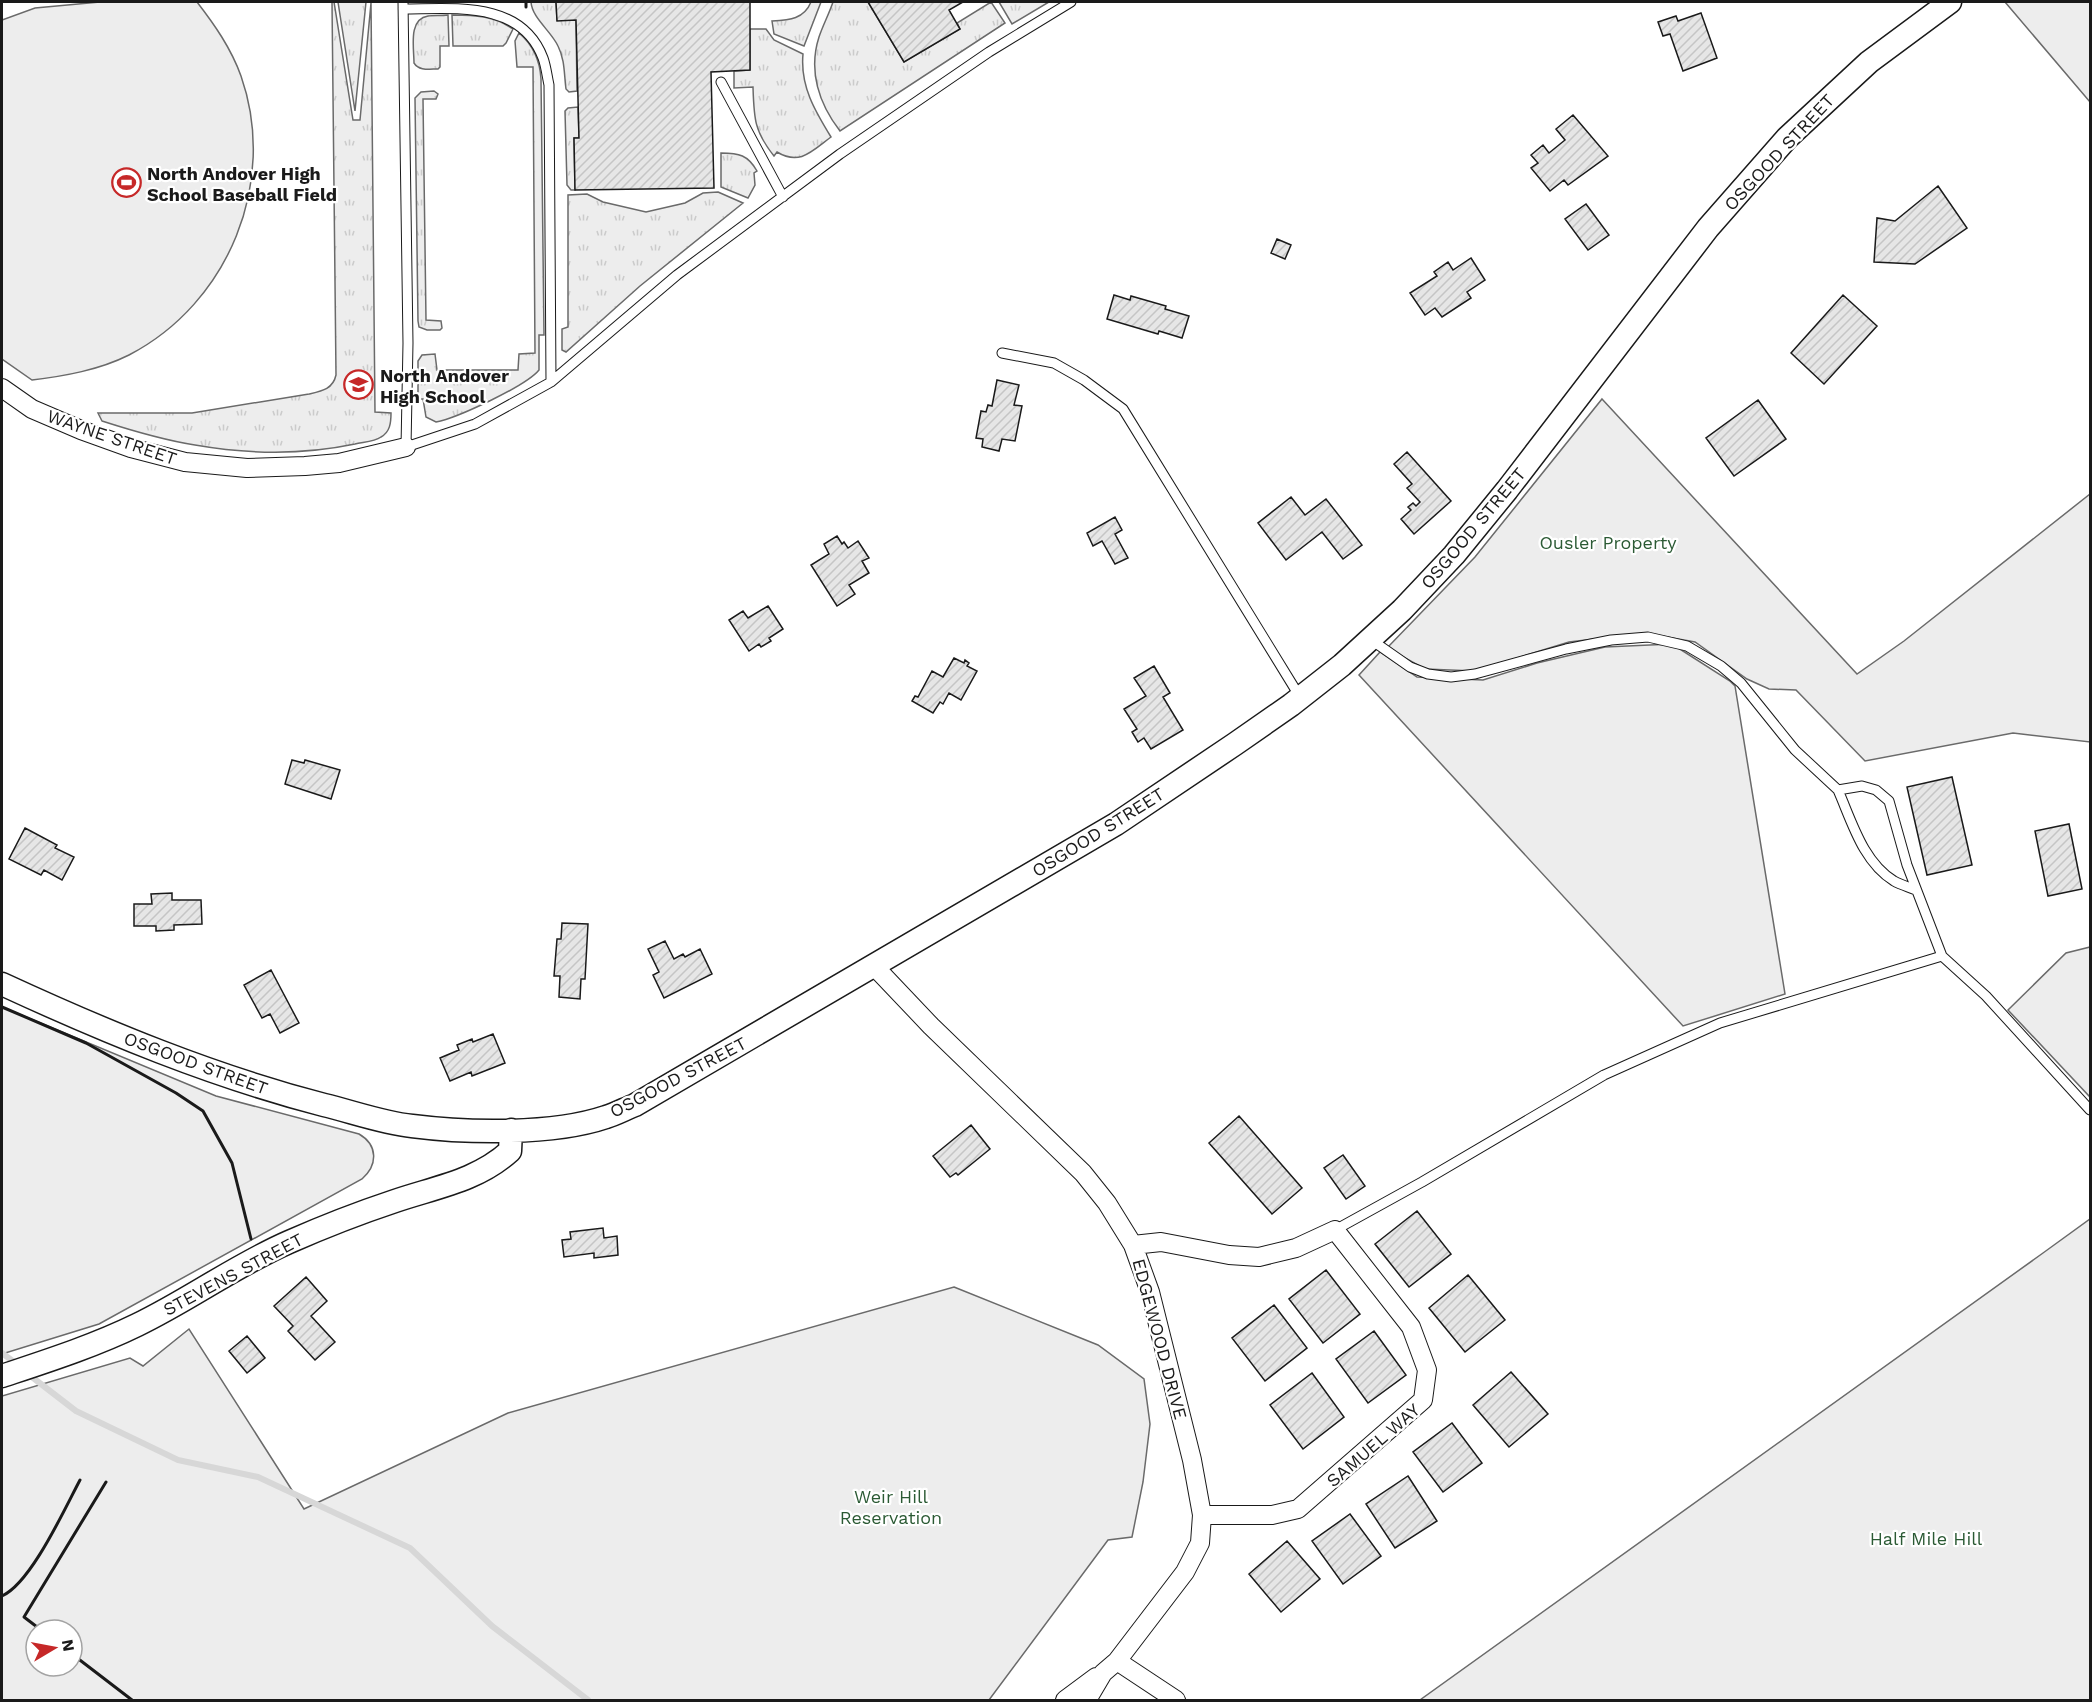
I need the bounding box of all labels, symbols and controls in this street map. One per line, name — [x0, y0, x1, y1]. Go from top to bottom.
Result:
street label: OSGOOD STREET — [1720, 89, 1839, 215]
place label: North Andover High School Baseball Field — [147, 163, 337, 205]
sports icon: North Andover High School Baseball Field — [110, 167, 142, 199]
place label: North Andover High School — [380, 365, 509, 407]
school or university icon: North Andover High School — [343, 369, 375, 401]
street label: WAYNE STREET — [44, 405, 180, 469]
street label: OSGOOD STREET — [1416, 463, 1530, 593]
park label: Ousler Property — [1539, 532, 1677, 553]
street label: OSGOOD STREET — [1028, 783, 1168, 881]
street label: OSGOOD STREET — [121, 1027, 271, 1099]
street label: OSGOOD STREET — [606, 1032, 750, 1122]
street label: STEVENS STREET — [160, 1228, 306, 1320]
street label: EDGEWOOD DRIVE — [1128, 1256, 1192, 1422]
street label: SAMUEL WAY — [1322, 1398, 1424, 1491]
park label: Weir Hill Reservation — [840, 1486, 942, 1528]
park label: Half Mile Hill — [1870, 1528, 1983, 1549]
north arrow — [24, 1618, 84, 1678]
text: N — [58, 1638, 79, 1653]

